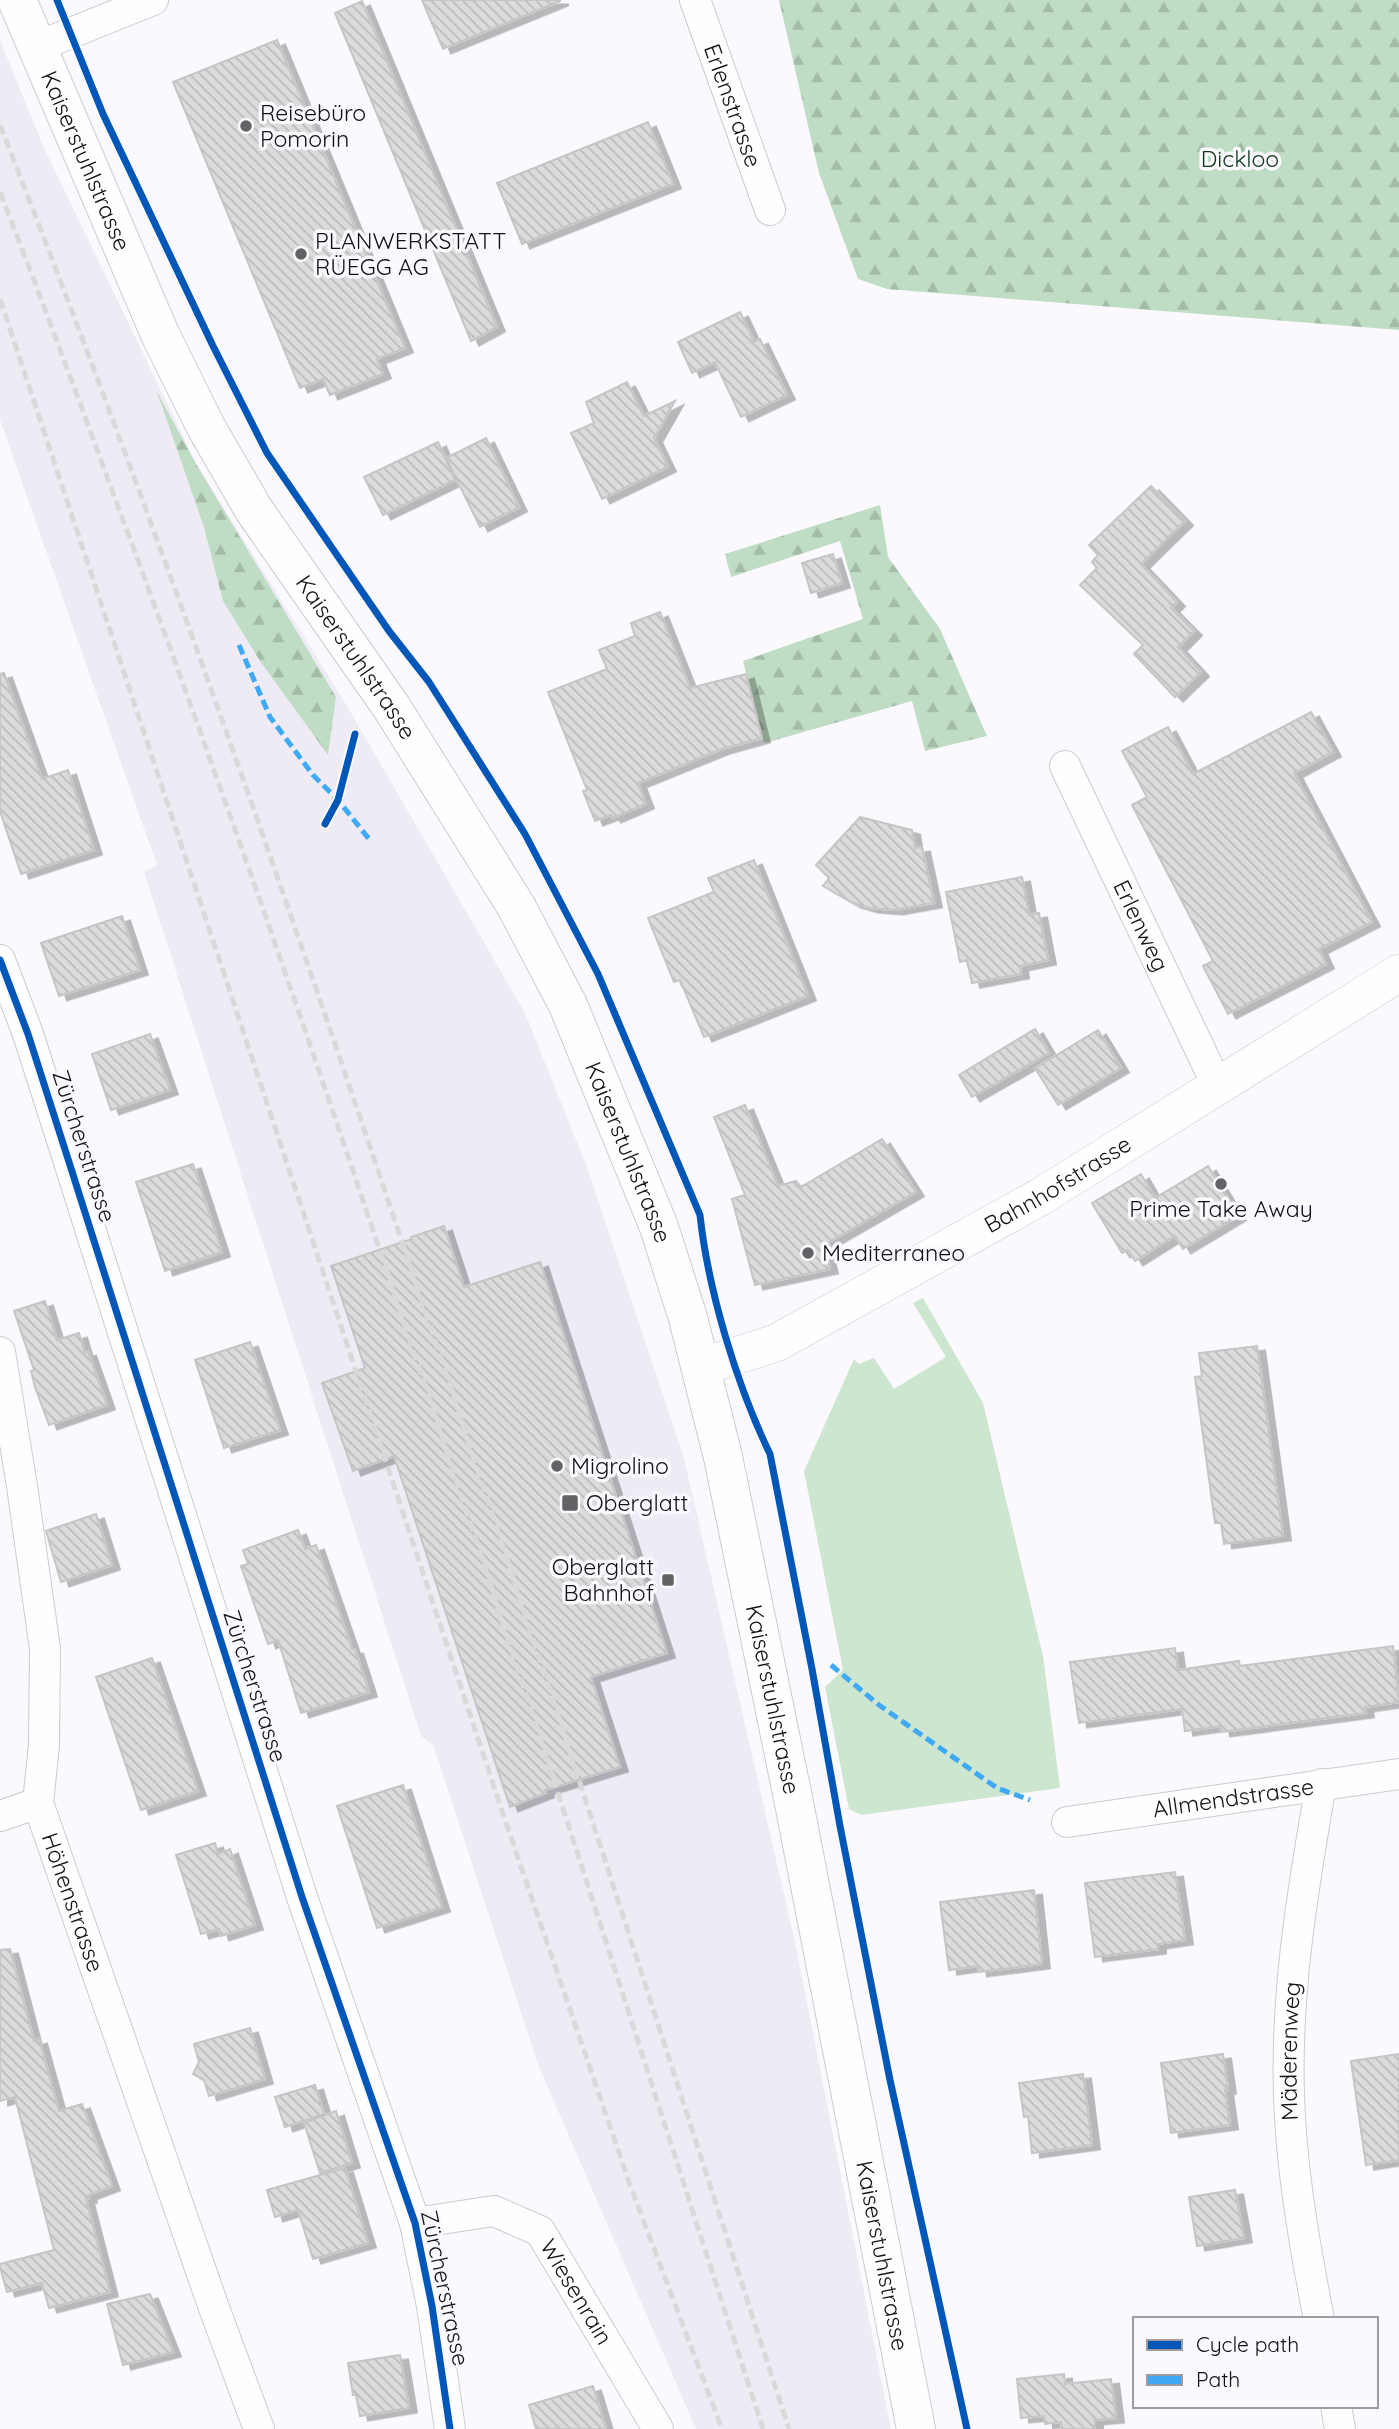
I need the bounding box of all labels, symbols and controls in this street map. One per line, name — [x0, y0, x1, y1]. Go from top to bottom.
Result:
street label: Erlenstrasse — [698, 40, 768, 171]
street label: Kaiserstuhlstrasse — [35, 66, 138, 255]
place label: Reisebüro Pomorin — [260, 98, 366, 153]
marker: Reisebüro Pomorin — [238, 118, 254, 134]
park label: Dickloo — [1201, 144, 1279, 173]
place label: PLANWERKSTATT RÜEGG AG — [315, 226, 507, 281]
marker: PLANWERKSTATT RÜEGG AG — [293, 246, 309, 262]
street label: Kaiserstuhlstrasse — [290, 569, 423, 744]
street label: Erlenweg — [1107, 875, 1176, 976]
street label: Kaiserstuhlstrasse — [579, 1057, 678, 1246]
street label: Zürcherstrasse — [46, 1066, 123, 1226]
street label: Bahnhofstrasse — [979, 1129, 1136, 1239]
marker: Prime Take Away — [1213, 1176, 1229, 1192]
place label: Prime Take Away — [1129, 1194, 1313, 1223]
place label: Mediterraneo — [822, 1238, 965, 1267]
marker: Mediterraneo — [800, 1245, 816, 1261]
place label: Migrolino — [571, 1451, 669, 1480]
marker: Migrolino — [549, 1458, 565, 1474]
place label: Oberglatt — [586, 1488, 688, 1517]
marker: Oberglatt — [560, 1493, 580, 1513]
place label: Oberglatt Bahnhof — [552, 1552, 654, 1607]
marker: Oberglatt Bahnhof — [660, 1572, 676, 1588]
street label: Kaiserstuhlstrasse — [740, 1602, 807, 1797]
street label: Zürcherstrasse — [217, 1606, 294, 1766]
street label: Allmendstrasse — [1151, 1771, 1316, 1823]
street label: Höhenstrasse — [35, 1829, 111, 1976]
street label: Mäderenweg — [1274, 1981, 1307, 2122]
street label: Kaiserstuhlstrasse — [850, 2158, 915, 2353]
street label: Zürcherstrasse — [415, 2207, 476, 2368]
street label: Wiesenrain — [534, 2234, 619, 2350]
legend — [1133, 2317, 1378, 2408]
text: Cycle path — [1196, 2331, 1299, 2357]
text: Path — [1196, 2366, 1240, 2392]

